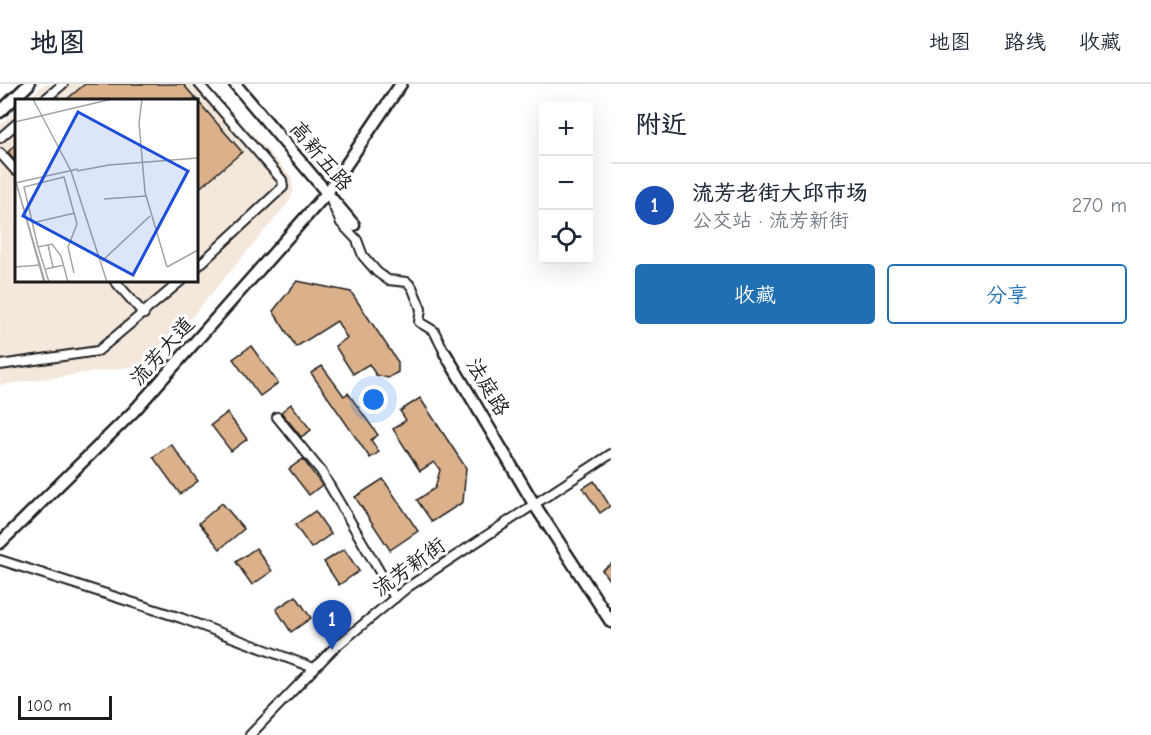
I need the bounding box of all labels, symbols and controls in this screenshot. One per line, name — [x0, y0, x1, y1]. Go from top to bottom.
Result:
text: 地图 — [30, 27, 86, 59]
text: 地图 — [929, 30, 971, 54]
text: 路线 — [1004, 30, 1046, 54]
text: 收藏 — [1079, 30, 1121, 54]
inset map — [15, 99, 198, 282]
map controls — [539, 102, 593, 264]
button: + — [539, 102, 593, 156]
text: 附近 — [635, 110, 687, 140]
street label: 高新五路 — [285, 116, 357, 196]
button: − — [539, 156, 593, 210]
text: 流芳老街大邱市场 — [692, 180, 868, 206]
text: 1 — [651, 194, 658, 217]
text: 270 m — [1072, 194, 1127, 217]
text: 公交站 · 流芳新街 — [692, 209, 849, 232]
button: locate — [539, 210, 593, 264]
button: 收藏 — [635, 264, 875, 324]
button: 分享 — [887, 264, 1127, 324]
street label: 流芳大道 — [125, 312, 199, 390]
street label: 法庭路 — [461, 354, 515, 420]
your location — [359, 385, 388, 414]
street label: 流芳新街 — [368, 533, 450, 601]
pin: 1 — [312, 600, 352, 650]
scale bar — [18, 693, 112, 720]
text: 100 m — [27, 697, 71, 715]

